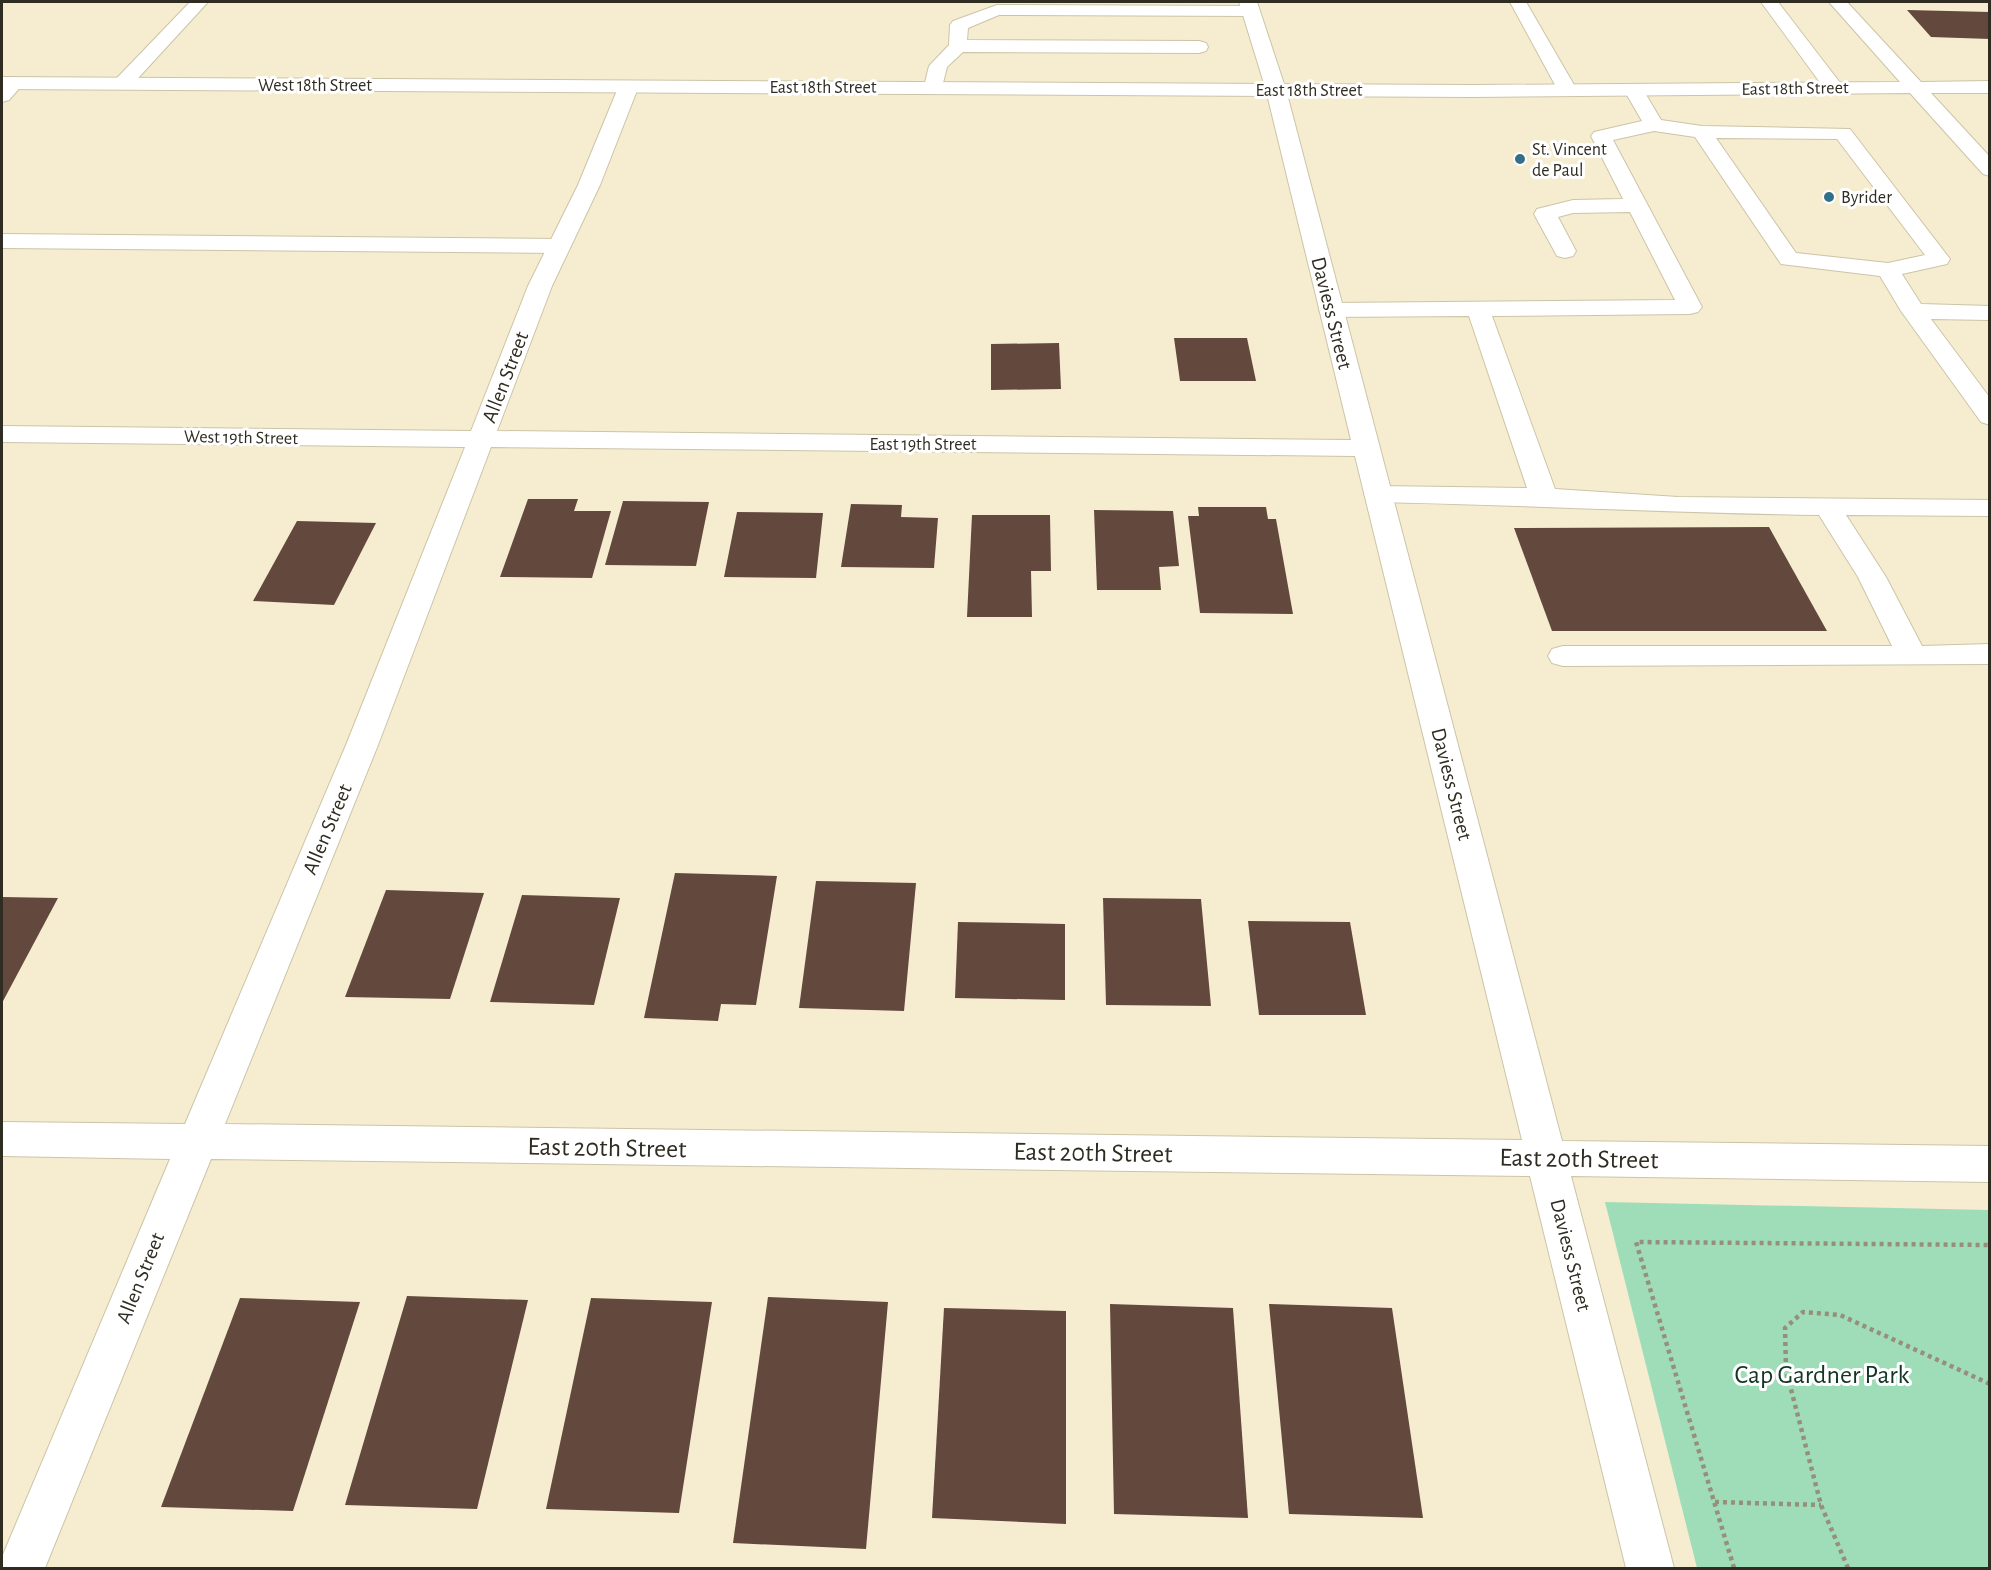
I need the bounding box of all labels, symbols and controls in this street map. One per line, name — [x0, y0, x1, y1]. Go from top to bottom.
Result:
street label: West 18th Street — [258, 77, 372, 95]
street label: East 18th Street — [769, 79, 877, 97]
street label: East 18th Street — [1741, 79, 1849, 99]
street label: East 18th Street — [1255, 82, 1363, 100]
place label: St. Vincent de Paul — [1532, 141, 1607, 180]
marker: St. Vincent de Paul — [1513, 152, 1527, 166]
place label: Byrider — [1841, 189, 1892, 207]
marker: Byrider — [1822, 190, 1836, 204]
street label: Daviess Street — [1307, 255, 1356, 372]
street label: Allen Street — [478, 328, 533, 426]
street label: West 19th Street — [184, 428, 298, 448]
street label: East 19th Street — [869, 436, 977, 454]
street label: Daviess Street — [1427, 726, 1476, 843]
street label: Allen Street — [299, 781, 356, 877]
street label: East 20th Street — [527, 1134, 687, 1162]
street label: East 20th Street — [1013, 1139, 1173, 1167]
street label: East 20th Street — [1499, 1145, 1659, 1173]
street label: Daviess Street — [1546, 1197, 1595, 1314]
street label: Allen Street — [113, 1230, 168, 1327]
park label: Cap Gardner Park — [1735, 1362, 1910, 1388]

